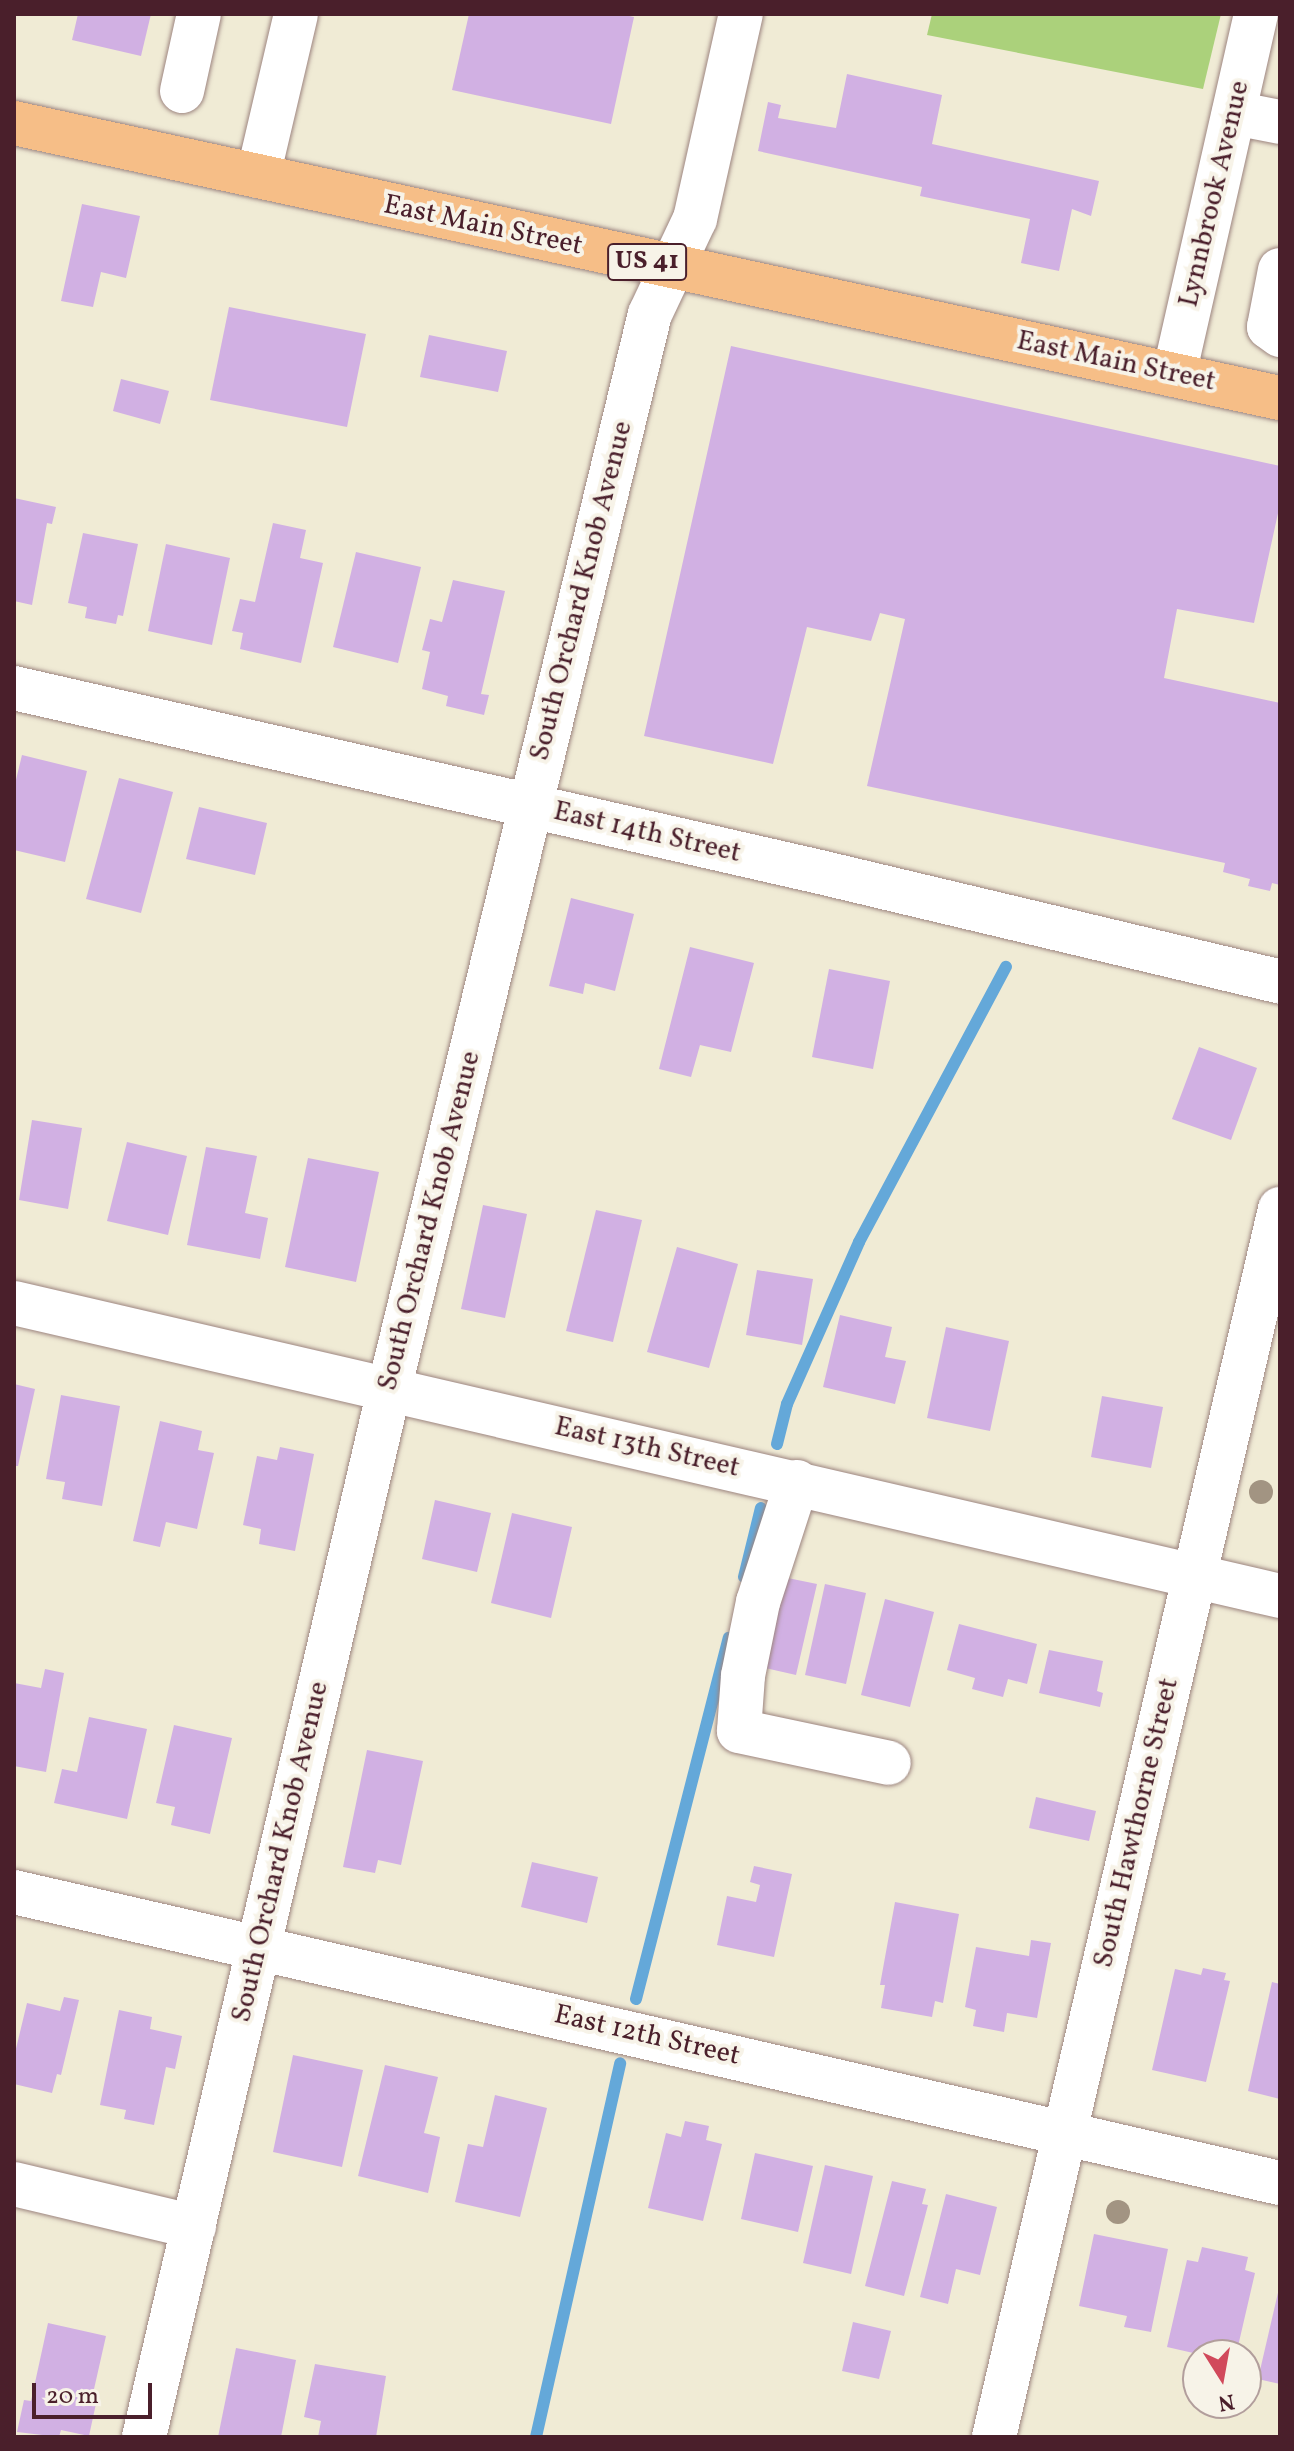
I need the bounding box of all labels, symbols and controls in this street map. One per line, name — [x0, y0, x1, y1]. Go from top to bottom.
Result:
street label: Lynnbrook Avenue — [1173, 78, 1257, 310]
street label: East Main Street — [381, 189, 585, 263]
road number: US 41 — [607, 240, 687, 284]
street label: East Main Street — [1014, 325, 1218, 399]
street label: South Orchard Knob Avenue — [524, 418, 640, 764]
street label: East 14th Street — [550, 795, 744, 871]
street label: South Orchard Knob Avenue — [372, 1048, 488, 1394]
street label: East 13th Street — [551, 1410, 743, 1486]
street label: South Hawthorne Street — [1087, 1675, 1187, 1971]
street label: South Orchard Knob Avenue — [225, 1678, 337, 2026]
street label: East 12th Street — [551, 1998, 743, 2074]
north arrow — [1182, 2339, 1262, 2419]
scale bar — [36, 2367, 156, 2417]
text: 20 m — [46, 2380, 99, 2414]
text: N — [1215, 2384, 1237, 2418]

